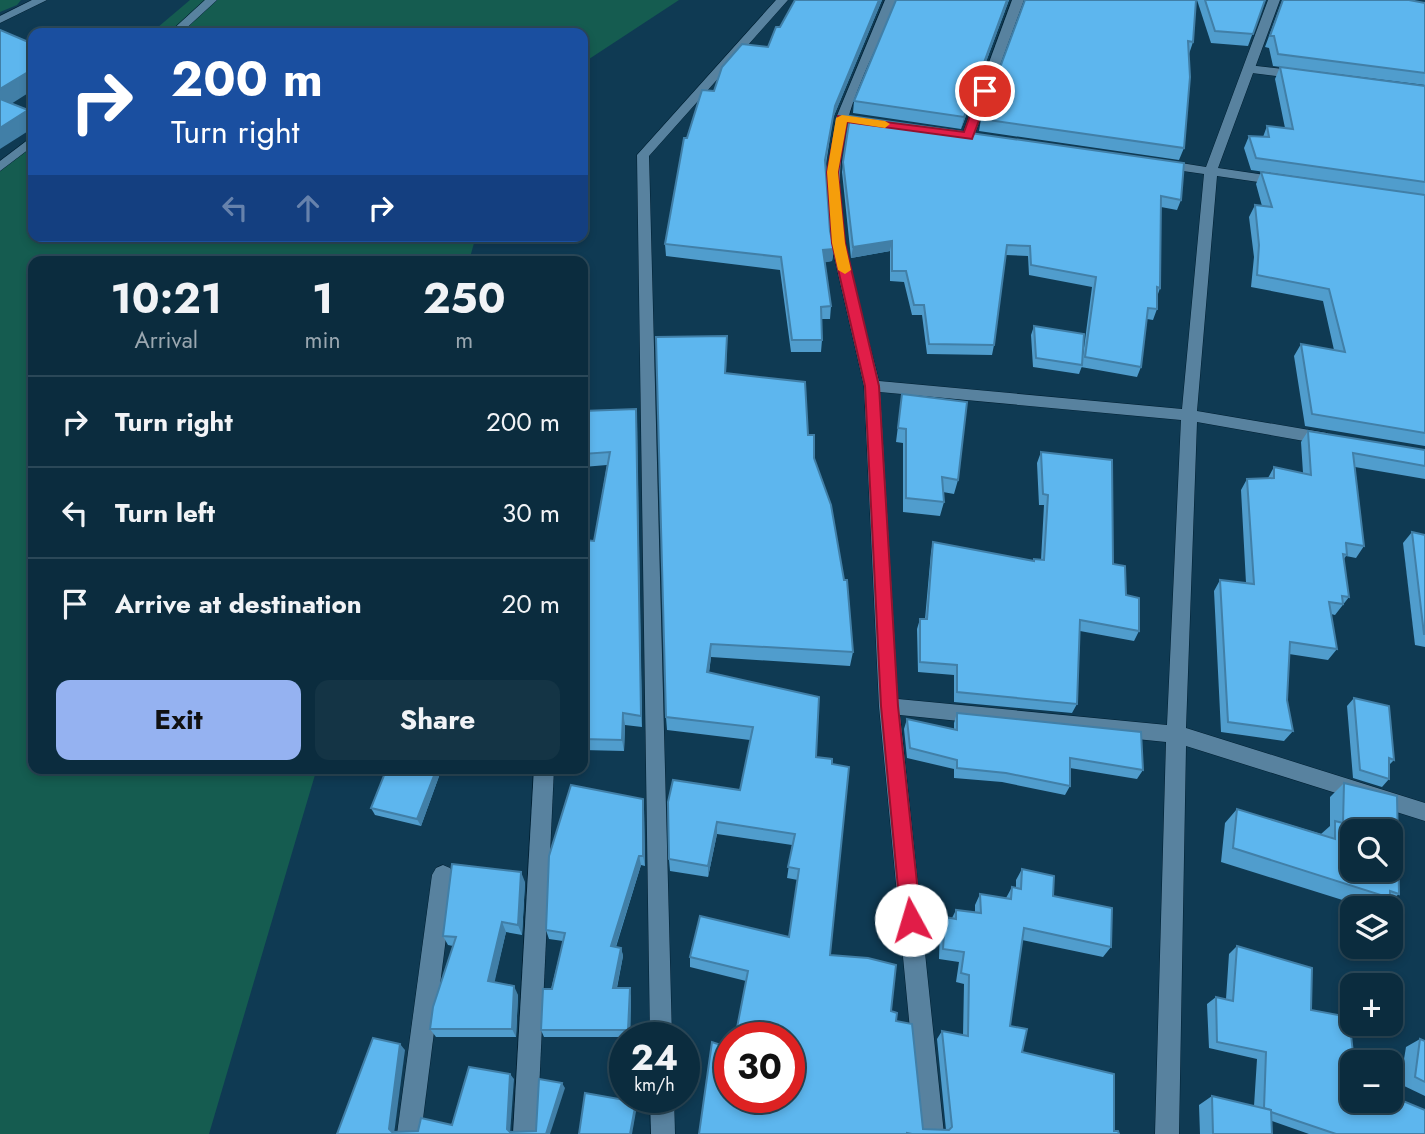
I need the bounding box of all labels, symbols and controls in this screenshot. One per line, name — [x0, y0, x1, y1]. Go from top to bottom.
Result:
text: 200 m — [171, 44, 323, 114]
icon: right — [56, 56, 147, 147]
pin — [955, 61, 1015, 121]
icon: arrive — [966, 72, 1004, 110]
text: Turn right — [171, 109, 300, 155]
icon: left — [216, 189, 254, 227]
icon: ahead — [289, 189, 327, 227]
icon: right — [362, 189, 400, 227]
text: 10:21 — [110, 268, 222, 329]
text: 1 — [312, 268, 333, 329]
text: 250 — [423, 268, 506, 329]
text: Arrival — [135, 323, 198, 357]
text: min — [305, 323, 341, 357]
text: m — [455, 323, 473, 357]
icon: right — [56, 403, 94, 441]
text: Turn right — [115, 403, 233, 441]
text: 200 m — [486, 403, 560, 441]
icon: left — [56, 494, 94, 532]
text: Turn left — [115, 494, 215, 532]
text: 30 m — [502, 494, 560, 532]
icon: arrive — [56, 585, 94, 623]
text: Arrive at destination — [115, 585, 362, 623]
text: 20 m — [502, 585, 560, 623]
button: Exit — [56, 680, 301, 760]
button: Share — [315, 680, 560, 760]
map controls — [1340, 819, 1403, 1113]
button: search — [1340, 819, 1403, 882]
position arrow — [874, 883, 948, 957]
button: layers — [1340, 896, 1403, 959]
button: + — [1340, 973, 1403, 1036]
speed limit sign: 30 — [714, 1022, 805, 1113]
text: 24 — [631, 1033, 678, 1083]
button: − — [1340, 1050, 1403, 1113]
text: km/h — [634, 1072, 675, 1098]

